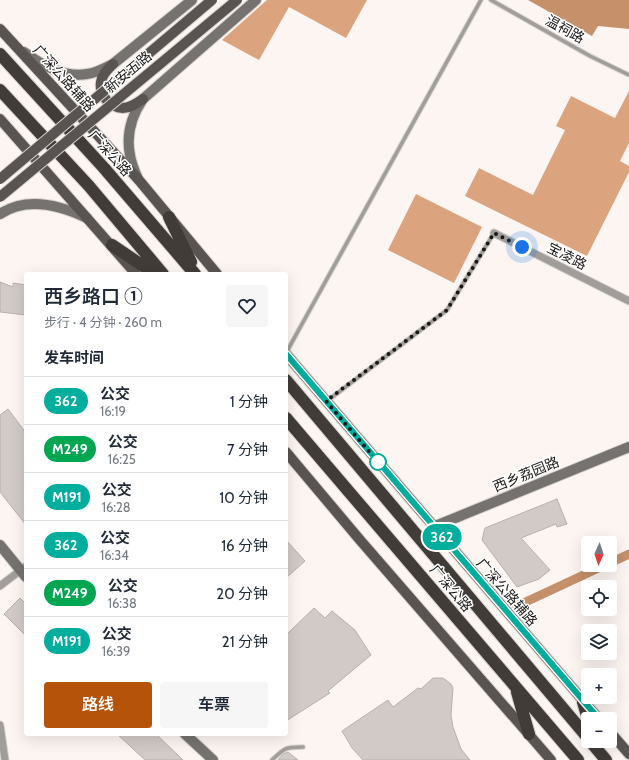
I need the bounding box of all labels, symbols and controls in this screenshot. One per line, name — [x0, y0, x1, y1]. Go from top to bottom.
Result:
street label: 温祠路 — [542, 11, 588, 47]
street label: 广深公路辅路 — [29, 41, 99, 115]
street label: 新安五路 — [101, 47, 155, 97]
street label: 广深公路 — [85, 126, 135, 180]
your location — [512, 237, 532, 257]
street label: 宝凌路 — [544, 238, 590, 274]
text: 西乡路口 ① — [44, 285, 143, 308]
button: heart — [226, 285, 268, 327]
text: 步行 · 4 分钟 · 260 m — [44, 314, 162, 330]
text: 发车时间 — [44, 349, 104, 367]
text: 公交 — [100, 385, 130, 403]
text: 362 — [55, 392, 77, 410]
text: 1 分钟 — [230, 393, 268, 411]
text: 16:19 — [100, 403, 126, 419]
text: 公交 — [108, 433, 138, 451]
text: M249 — [52, 440, 88, 458]
text: 7 分钟 — [227, 441, 268, 459]
text: 16:25 — [108, 451, 136, 467]
unlabelled marker — [369, 453, 387, 471]
street label: 西乡荔园路 — [490, 453, 562, 495]
text: 公交 — [102, 481, 132, 499]
text: M191 — [52, 488, 82, 506]
text: 10 分钟 — [219, 489, 268, 507]
text: 16:28 — [102, 499, 131, 515]
line badge: 362 — [419, 524, 465, 550]
text: 362 — [431, 528, 453, 546]
text: 公交 — [100, 529, 130, 547]
text: 362 — [55, 536, 77, 554]
north arrow — [581, 536, 617, 572]
map controls — [581, 536, 617, 748]
text: 16 分钟 — [221, 537, 268, 555]
text: 16:34 — [100, 547, 129, 563]
street label: 广深公路辅路 — [473, 554, 541, 630]
street label: 广深公路 — [426, 561, 476, 615]
text: 公交 — [108, 577, 138, 595]
button: locate — [581, 580, 617, 616]
text: M249 — [52, 584, 88, 602]
text: 20 分钟 — [216, 585, 268, 603]
text: 16:38 — [108, 595, 137, 611]
button: layers — [581, 624, 617, 660]
text: 公交 — [102, 625, 132, 643]
text: M191 — [52, 632, 82, 650]
text: 21 分钟 — [222, 633, 268, 651]
text: 16:39 — [102, 643, 130, 659]
button: + — [581, 668, 617, 704]
button: 路线 — [44, 682, 152, 728]
button: 车票 — [160, 682, 268, 728]
button: − — [581, 712, 617, 748]

